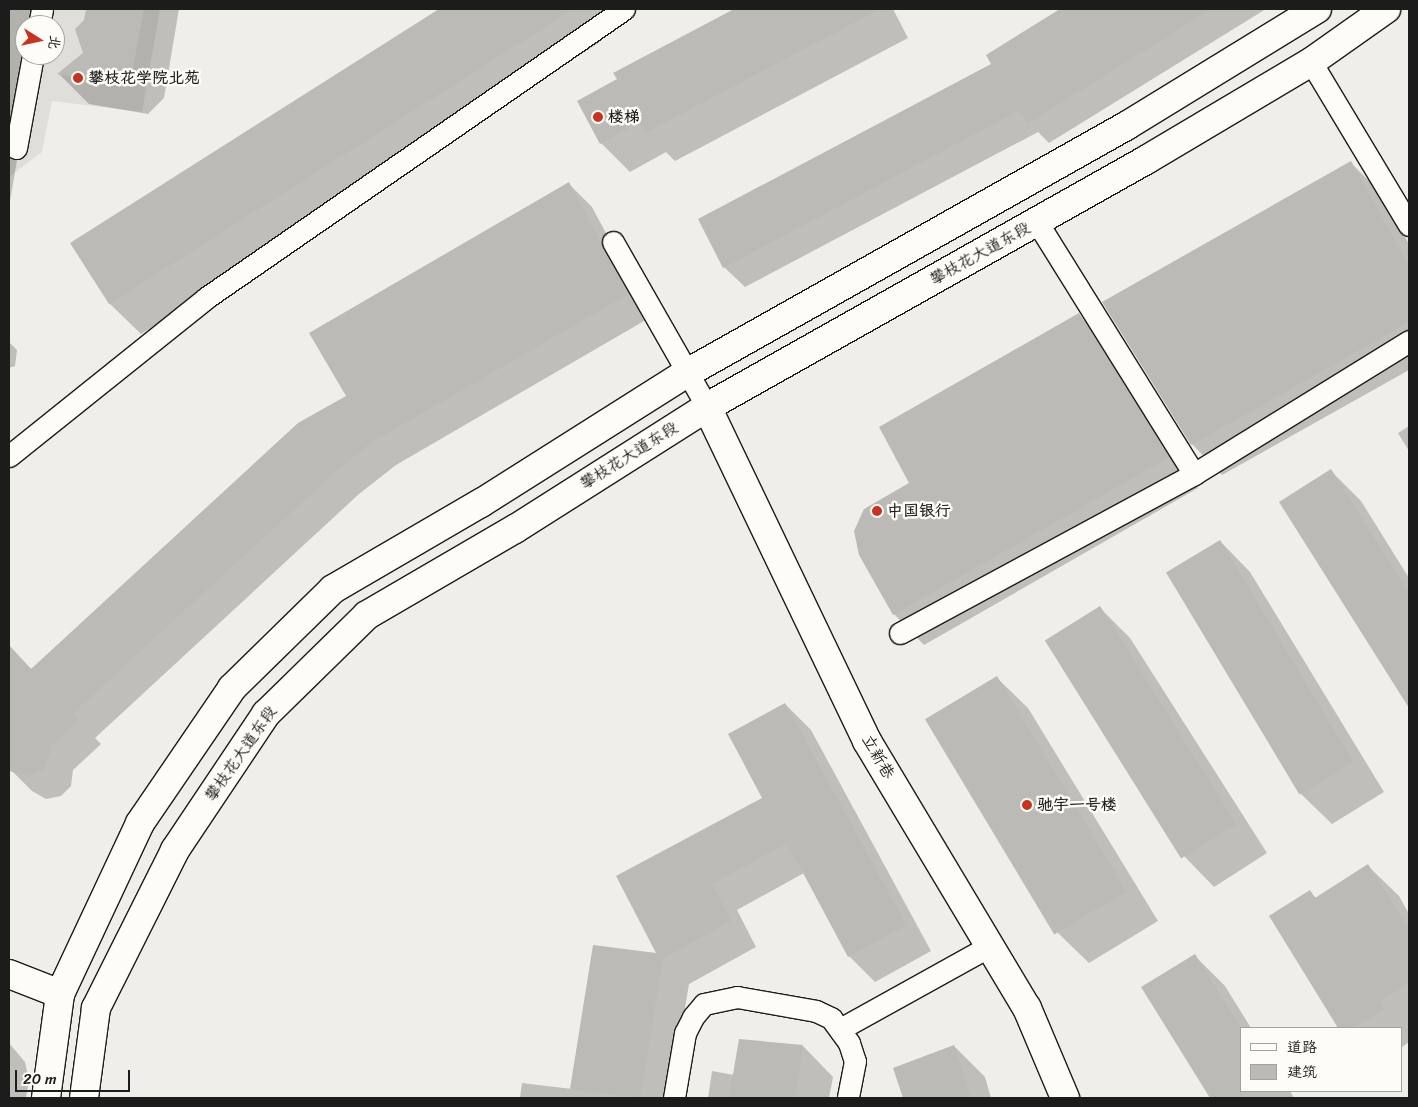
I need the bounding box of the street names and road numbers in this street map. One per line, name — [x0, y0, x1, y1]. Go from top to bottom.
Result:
street label: 攀枝花大道东段 — [926, 218, 1034, 290]
street label: 攀枝花大道东段 — [576, 418, 682, 494]
street label: 攀枝花大道东段 — [201, 703, 281, 805]
street label: 立新巷 — [858, 731, 898, 783]

